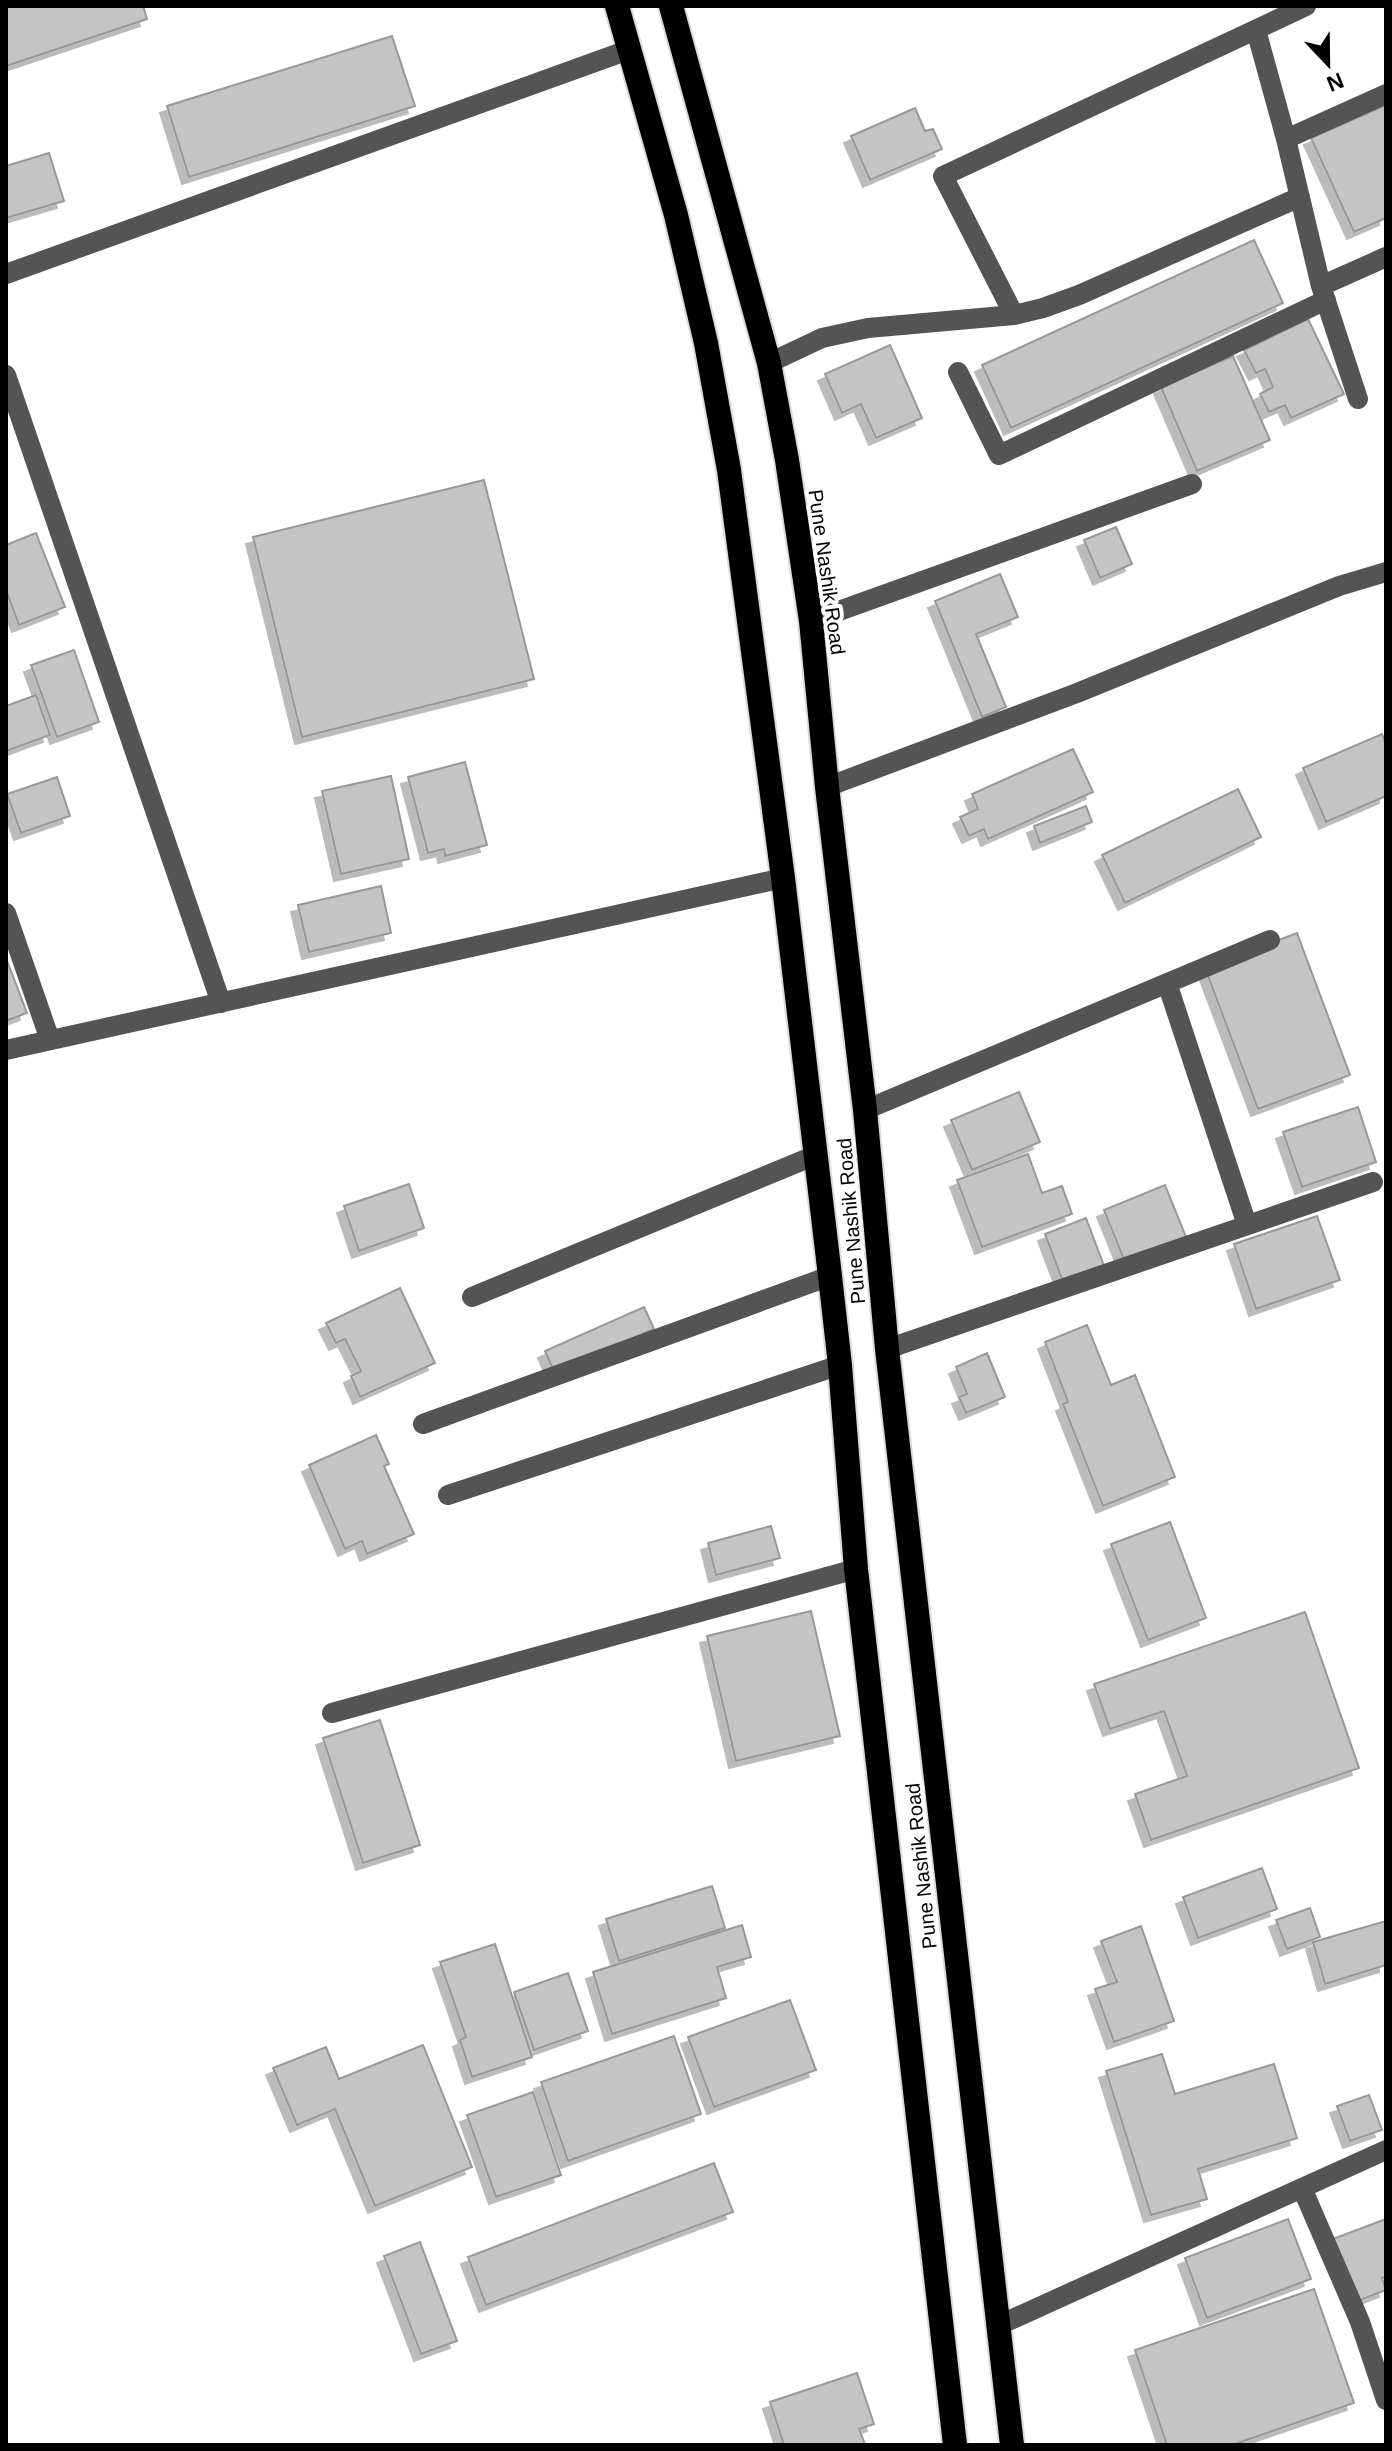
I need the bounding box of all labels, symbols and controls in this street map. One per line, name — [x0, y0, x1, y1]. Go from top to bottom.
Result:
north arrow — [1288, 24, 1368, 104]
text: N — [1323, 68, 1347, 97]
street label: Pune Nashik Road — [805, 488, 849, 656]
street label: Pune Nashik Road — [833, 1137, 869, 1305]
street label: Pune Nashik Road — [901, 1782, 941, 1950]

